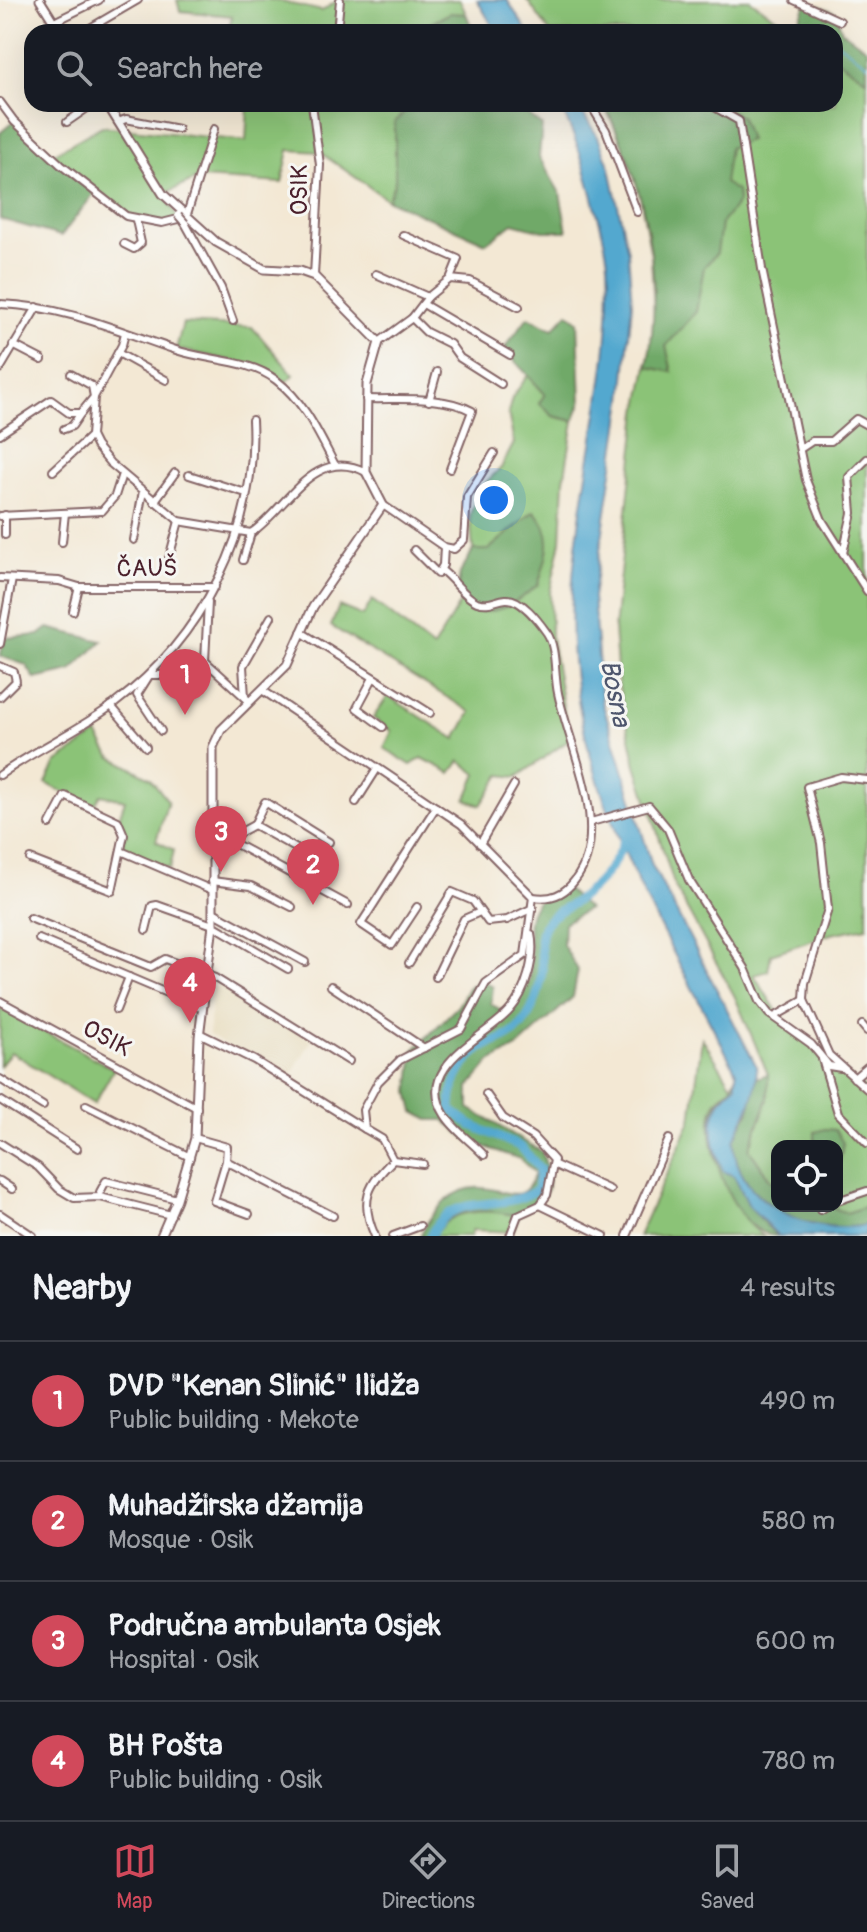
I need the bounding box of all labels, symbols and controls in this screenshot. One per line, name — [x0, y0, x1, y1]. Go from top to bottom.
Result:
search box — [24, 24, 843, 112]
icon: search — [52, 46, 96, 90]
text: Search here — [116, 50, 263, 87]
street label: OSIK — [285, 165, 314, 215]
your location — [474, 480, 514, 520]
street label: ČAUŠ — [116, 552, 178, 584]
pin: 1 — [159, 649, 211, 715]
water label: Bosna — [593, 657, 637, 731]
pin: 3 — [195, 806, 247, 872]
pin: 2 — [287, 839, 339, 905]
pin: 4 — [164, 957, 216, 1023]
street label: OSIK — [78, 1014, 136, 1063]
map controls — [771, 1140, 843, 1212]
button: locate — [771, 1140, 843, 1212]
text: Nearby — [32, 1267, 131, 1310]
text: 4 results — [740, 1272, 835, 1304]
text: DVD "Kenan Slinić" Ilidža — [108, 1367, 420, 1404]
text: 1 — [53, 1385, 63, 1417]
text: 490 m — [760, 1385, 835, 1417]
text: Public building · Mekote — [108, 1404, 359, 1436]
text: Muhadžirska džamija — [108, 1487, 363, 1524]
text: 2 — [51, 1505, 65, 1537]
text: 580 m — [761, 1505, 835, 1537]
text: Mosque · Osik — [108, 1524, 254, 1556]
text: Područna ambulanta Osjek — [108, 1607, 441, 1644]
text: 3 — [51, 1625, 65, 1657]
text: 600 m — [756, 1625, 835, 1657]
text: Hospital · Osik — [108, 1644, 259, 1676]
text: BH Pošta — [108, 1727, 223, 1764]
text: 4 — [50, 1745, 66, 1777]
text: 780 m — [762, 1745, 835, 1777]
text: Public building · Osik — [108, 1764, 323, 1796]
tab: Map — [113, 1839, 157, 1915]
tab: Directions — [382, 1839, 475, 1915]
tab: Saved — [700, 1839, 754, 1915]

